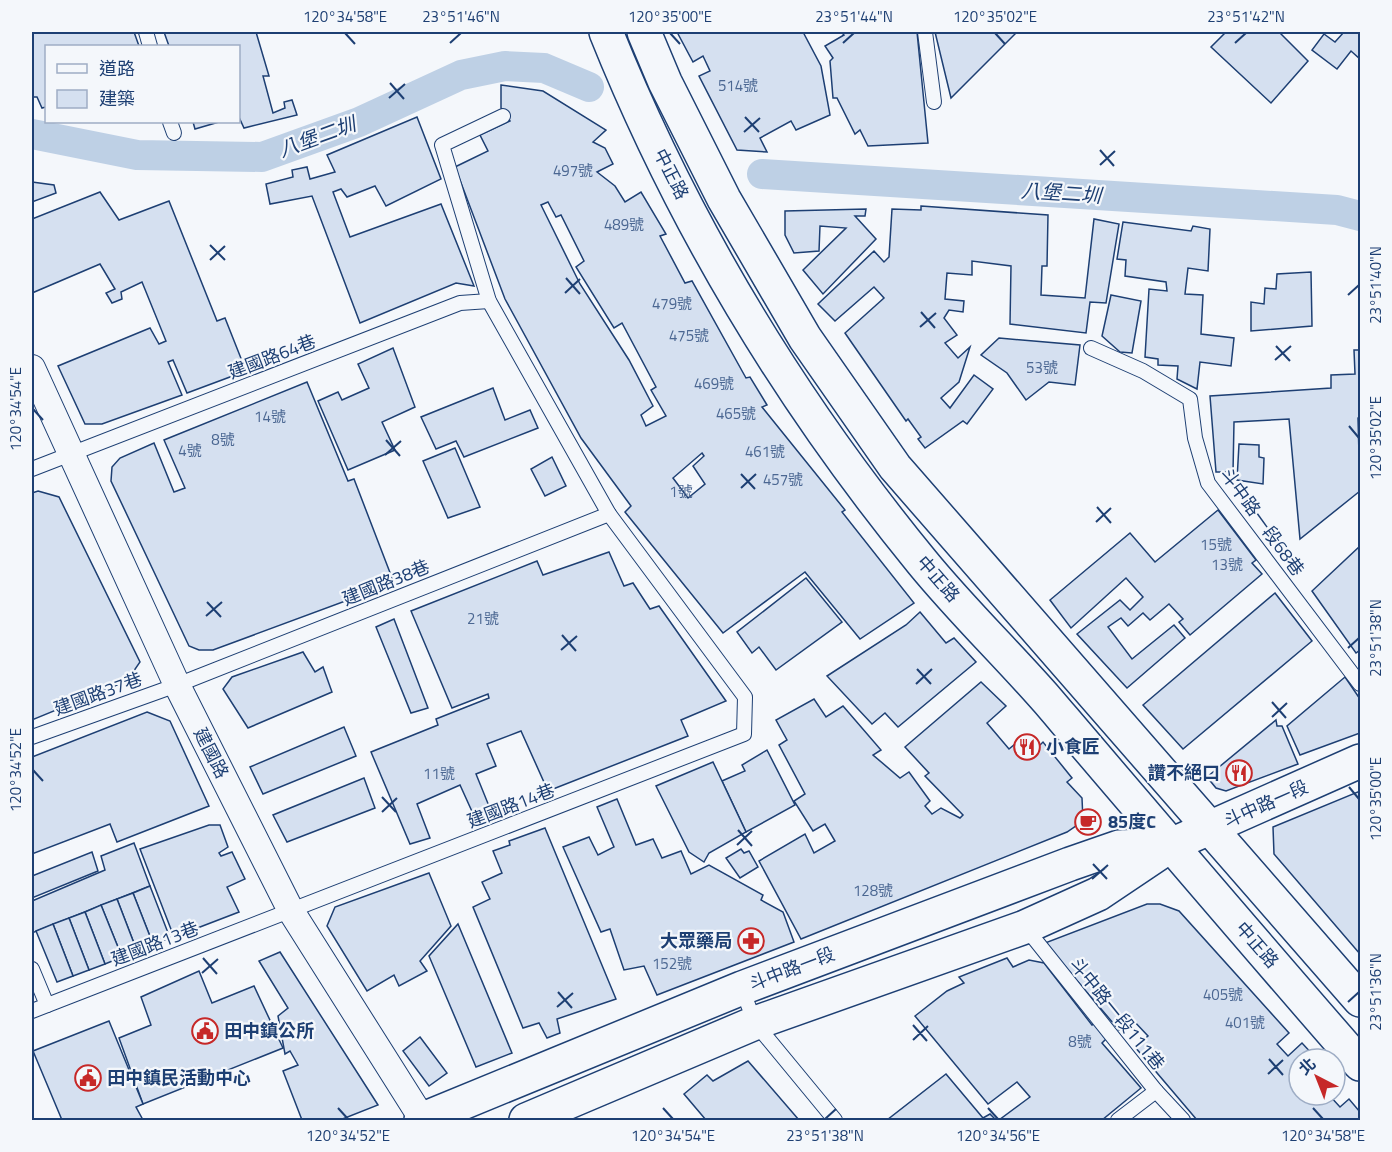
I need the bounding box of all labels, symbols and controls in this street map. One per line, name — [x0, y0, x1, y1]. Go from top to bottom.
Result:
text: 120°34'58"E — [303, 5, 387, 28]
text: 23°51'46"N — [422, 5, 500, 28]
text: 120°35'00"E — [628, 5, 712, 28]
text: 23°51'44"N — [815, 5, 893, 28]
text: 120°35'02"E — [953, 5, 1037, 28]
text: 23°51'42"N — [1207, 5, 1285, 28]
legend — [45, 45, 240, 123]
text: 道路 — [99, 55, 135, 82]
house number: 514號 — [718, 74, 758, 97]
text: 建築 — [99, 85, 135, 112]
water label: 八堡二圳 — [274, 107, 363, 165]
street label: 中正路 — [647, 144, 696, 204]
house number: 497號 — [553, 159, 593, 182]
water label: 八堡二圳 — [1020, 174, 1105, 211]
house number: 489號 — [604, 213, 644, 236]
text: 23°51'40"N — [1364, 246, 1387, 324]
house number: 479號 — [652, 292, 692, 315]
house number: 475號 — [669, 324, 709, 347]
street label: 建國路64巷 — [224, 327, 320, 386]
house number: 53號 — [1026, 356, 1058, 379]
text: 120°34'54"E — [4, 367, 27, 451]
house number: 469號 — [694, 372, 734, 395]
text: 120°35'02"E — [1364, 396, 1387, 480]
house number: 465號 — [716, 402, 756, 425]
house number: 14號 — [254, 405, 286, 428]
house number: 8號 — [211, 428, 235, 451]
house number: 4號 — [178, 439, 202, 462]
house number: 461號 — [745, 440, 785, 463]
street label: 斗中路一段68巷 — [1214, 462, 1311, 581]
house number: 457號 — [763, 468, 803, 491]
house number: 1號 — [669, 480, 693, 503]
house number: 15號 — [1200, 533, 1232, 556]
street label: 中正路 — [910, 549, 966, 608]
street label: 建國路38巷 — [338, 553, 434, 612]
house number: 13號 — [1211, 553, 1243, 576]
text: 23°51'38"N — [1364, 599, 1387, 677]
house number: 21號 — [467, 607, 499, 630]
street label: 建國路37巷 — [50, 665, 146, 722]
street label: 建國路 — [187, 723, 236, 783]
text: 120°34'52"E — [4, 728, 27, 812]
restaurant icon: 小食匠 — [1012, 732, 1042, 762]
place label: 小食匠 — [1046, 733, 1100, 760]
text: 120°35'00"E — [1364, 757, 1387, 841]
restaurant icon: 讚不絕口 — [1224, 758, 1254, 788]
place label: 讚不絕口 — [1148, 759, 1220, 786]
house number: 11號 — [423, 762, 455, 785]
street label: 斗中路一段 — [1219, 773, 1312, 834]
street label: 建國路14巷 — [463, 776, 559, 835]
cafe icon: 85度C — [1073, 807, 1103, 837]
place label: 85度C — [1108, 808, 1156, 835]
house number: 128號 — [853, 879, 893, 902]
street label: 建國路13巷 — [107, 914, 203, 973]
street label: 中正路 — [1229, 915, 1285, 974]
pharmacy icon: 大眾藥局 — [736, 926, 766, 956]
place label: 大眾藥局 — [660, 927, 732, 954]
street label: 斗中路一段 — [745, 940, 839, 997]
street label: 斗中路一段111巷 — [1063, 951, 1171, 1076]
house number: 152號 — [652, 952, 692, 975]
text: 23°51'36"N — [1364, 953, 1387, 1031]
house number: 405號 — [1203, 983, 1243, 1006]
house number: 401號 — [1225, 1011, 1265, 1034]
public building icon: 田中鎮公所 — [190, 1016, 220, 1046]
place label: 田中鎮公所 — [224, 1017, 314, 1044]
house number: 8號 — [1068, 1030, 1092, 1053]
north arrow — [1287, 1047, 1347, 1107]
text: 北 — [1293, 1052, 1321, 1080]
public building icon: 田中鎮民活動中心 — [73, 1063, 103, 1093]
place label: 田中鎮民活動中心 — [107, 1064, 251, 1091]
text: 120°34'52"E — [306, 1124, 390, 1147]
text: 120°34'54"E — [631, 1124, 715, 1147]
text: 23°51'38"N — [786, 1124, 864, 1147]
text: 120°34'56"E — [956, 1124, 1040, 1147]
text: 120°34'58"E — [1281, 1124, 1365, 1147]

